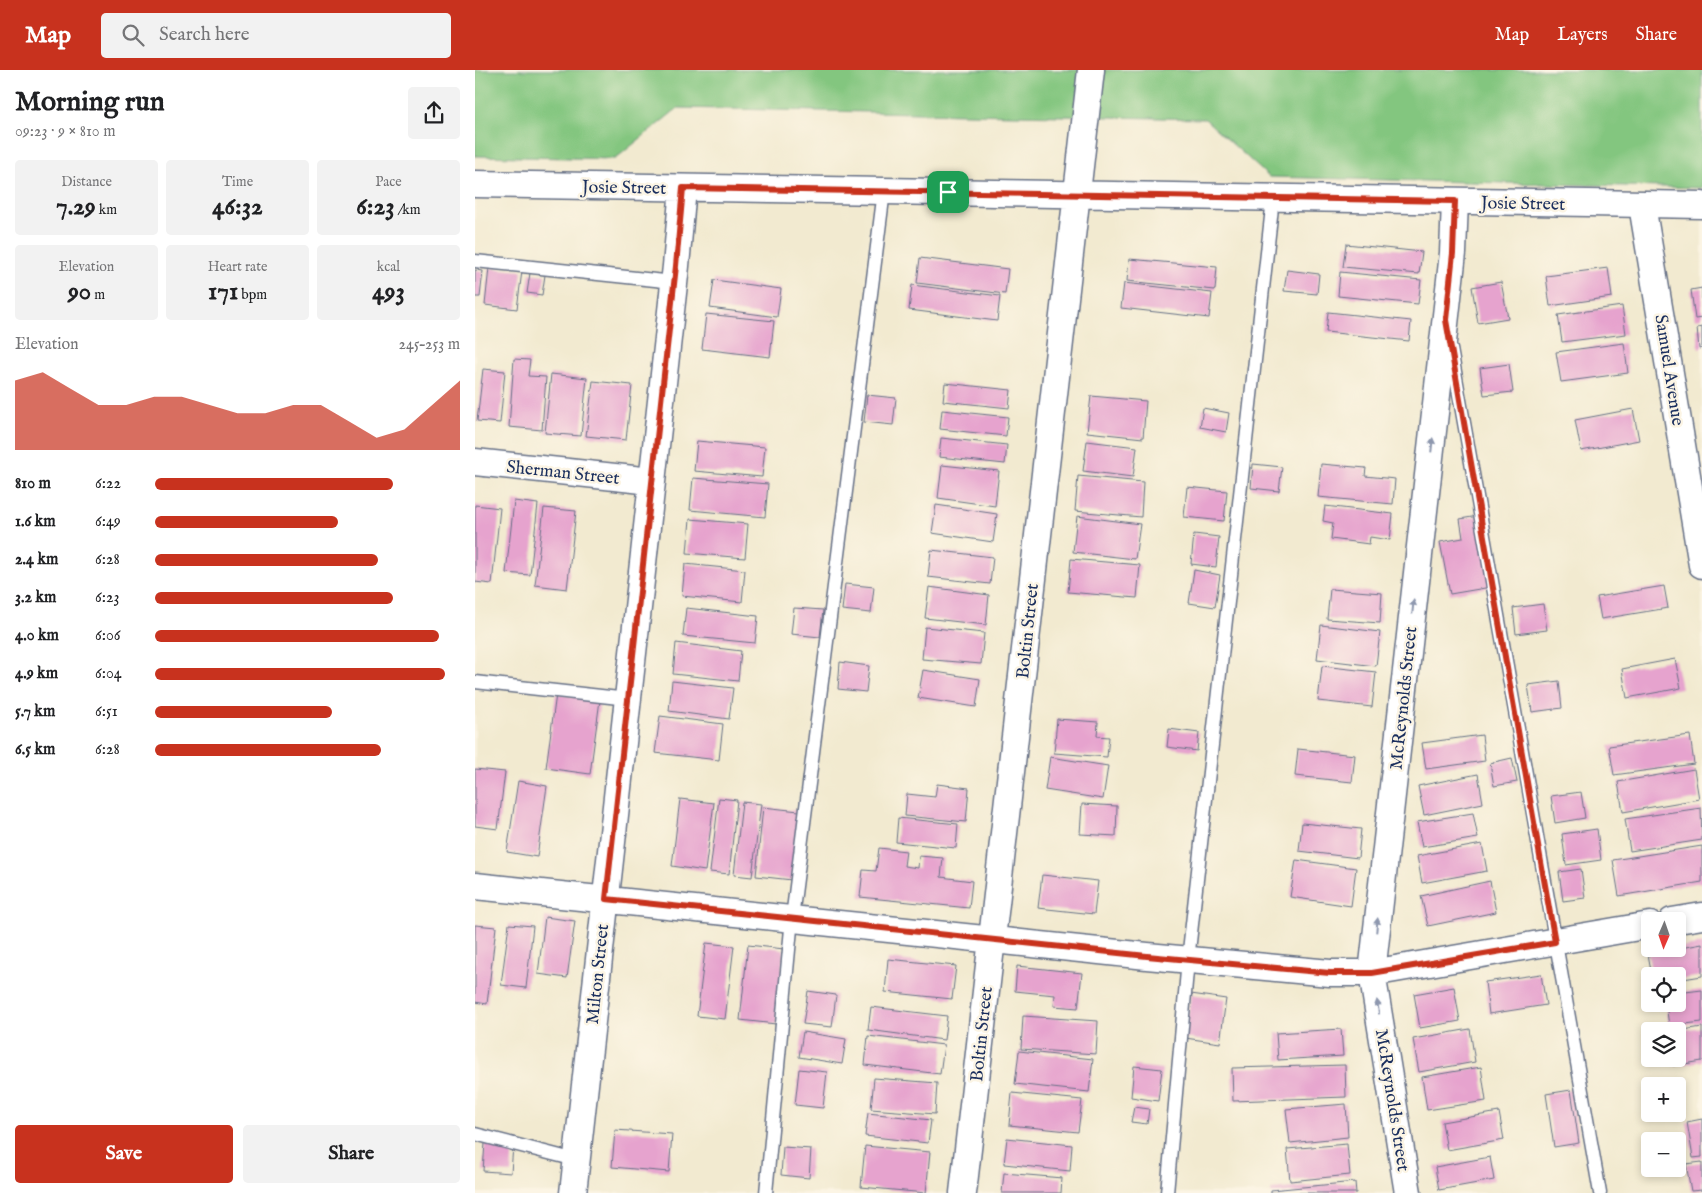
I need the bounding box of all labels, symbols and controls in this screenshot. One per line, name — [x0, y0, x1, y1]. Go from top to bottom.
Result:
search box — [101, 13, 451, 58]
text: Map — [25, 20, 71, 51]
icon: search — [119, 21, 147, 49]
text: Search here — [159, 23, 250, 47]
text: Map — [1495, 24, 1529, 47]
text: Layers — [1557, 24, 1608, 47]
text: Share — [1636, 24, 1677, 47]
text: Morning run — [15, 85, 165, 120]
button: share — [408, 87, 460, 139]
text: 09:23 · 9 × 810 m — [15, 122, 116, 142]
pin — [927, 171, 969, 213]
text: Distance — [61, 173, 112, 191]
text: Time — [222, 173, 253, 191]
text: Pace — [375, 173, 402, 191]
street label: Josie Street — [580, 176, 666, 201]
icon: arrive — [934, 178, 962, 206]
text: 7.29 — [56, 191, 96, 223]
text: 46:32 — [212, 191, 263, 223]
text: 6:23 — [356, 191, 395, 223]
street label: Josie Street — [1479, 192, 1565, 217]
text: km — [96, 201, 117, 219]
text: /km — [395, 201, 421, 219]
text: Elevation — [59, 258, 114, 276]
text: Heart rate — [208, 258, 267, 276]
text: kcal — [377, 258, 400, 276]
text: 90 — [68, 276, 91, 308]
text: 171 — [208, 276, 238, 308]
text: 493 — [372, 276, 405, 308]
text: m — [91, 286, 105, 304]
text: bpm — [238, 286, 267, 304]
street label: Samuel Avenue — [1648, 313, 1689, 427]
text: Elevation — [15, 335, 78, 355]
text: 245–253 m — [398, 335, 460, 355]
one-way arrow — [1428, 437, 1436, 453]
street label: Sherman Street — [505, 456, 621, 491]
text: 810 m — [15, 474, 51, 494]
text: 6:22 — [95, 474, 121, 494]
text: 1.6 km — [15, 512, 56, 532]
text: 6:49 — [95, 512, 121, 532]
text: 2.4 km — [15, 550, 58, 570]
text: 6:28 — [95, 550, 120, 570]
street label: Boltin Street — [1012, 582, 1045, 680]
text: 3.2 km — [15, 588, 56, 608]
text: 6:23 — [95, 588, 119, 608]
one-way arrow — [1409, 598, 1417, 614]
street label: McReynolds Street — [1386, 625, 1423, 771]
text: 4.0 km — [15, 626, 59, 646]
text: 6:06 — [95, 626, 121, 646]
text: 4.9 km — [15, 664, 58, 684]
text: 6:04 — [95, 664, 122, 684]
text: 5.7 km — [15, 702, 55, 722]
text: 6:51 — [95, 702, 118, 722]
text: 6.5 km — [15, 740, 55, 760]
text: 6:28 — [95, 740, 120, 760]
north arrow — [1641, 912, 1686, 958]
map controls — [1641, 912, 1686, 1177]
one-way arrow — [1373, 916, 1381, 932]
street label: Milton Street — [582, 923, 615, 1025]
button: locate — [1641, 967, 1686, 1012]
street label: Boltin Street — [966, 985, 999, 1083]
one-way arrow — [1373, 998, 1381, 1014]
button: layers — [1641, 1022, 1686, 1067]
street label: McReynolds Street — [1369, 1027, 1414, 1173]
button: + — [1641, 1077, 1686, 1122]
button: Save — [15, 1125, 233, 1183]
button: Share — [243, 1125, 460, 1183]
button: − — [1641, 1132, 1686, 1177]

